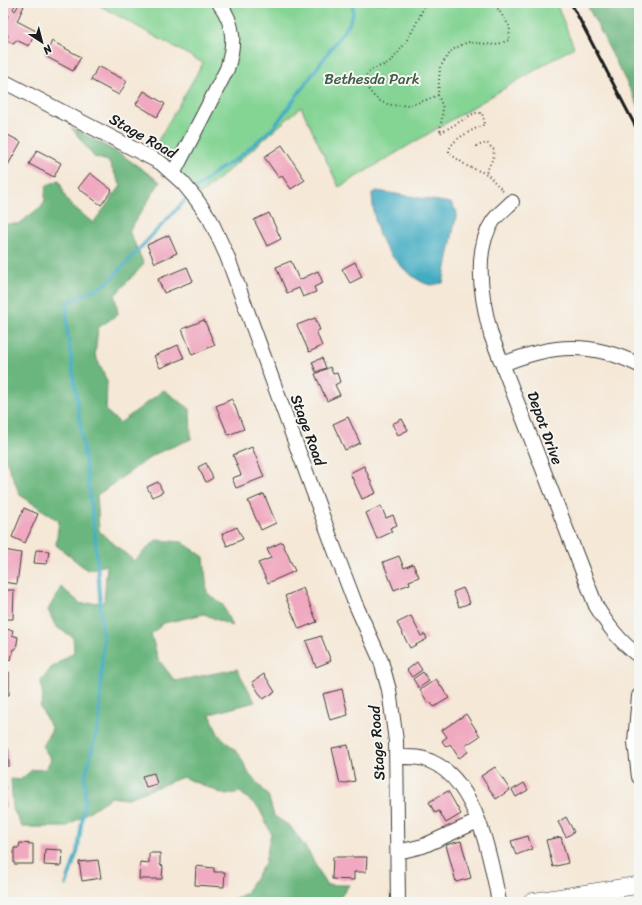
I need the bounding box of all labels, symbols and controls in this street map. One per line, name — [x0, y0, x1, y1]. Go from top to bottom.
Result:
north arrow — [22, 22, 62, 62]
text: N — [39, 39, 57, 60]
park label: Bethesda Park — [324, 66, 420, 92]
street label: Stage Road — [104, 106, 183, 166]
street label: Depot Drive — [520, 388, 570, 469]
street label: Stage Road — [283, 390, 333, 471]
street label: Stage Road — [361, 704, 393, 781]

